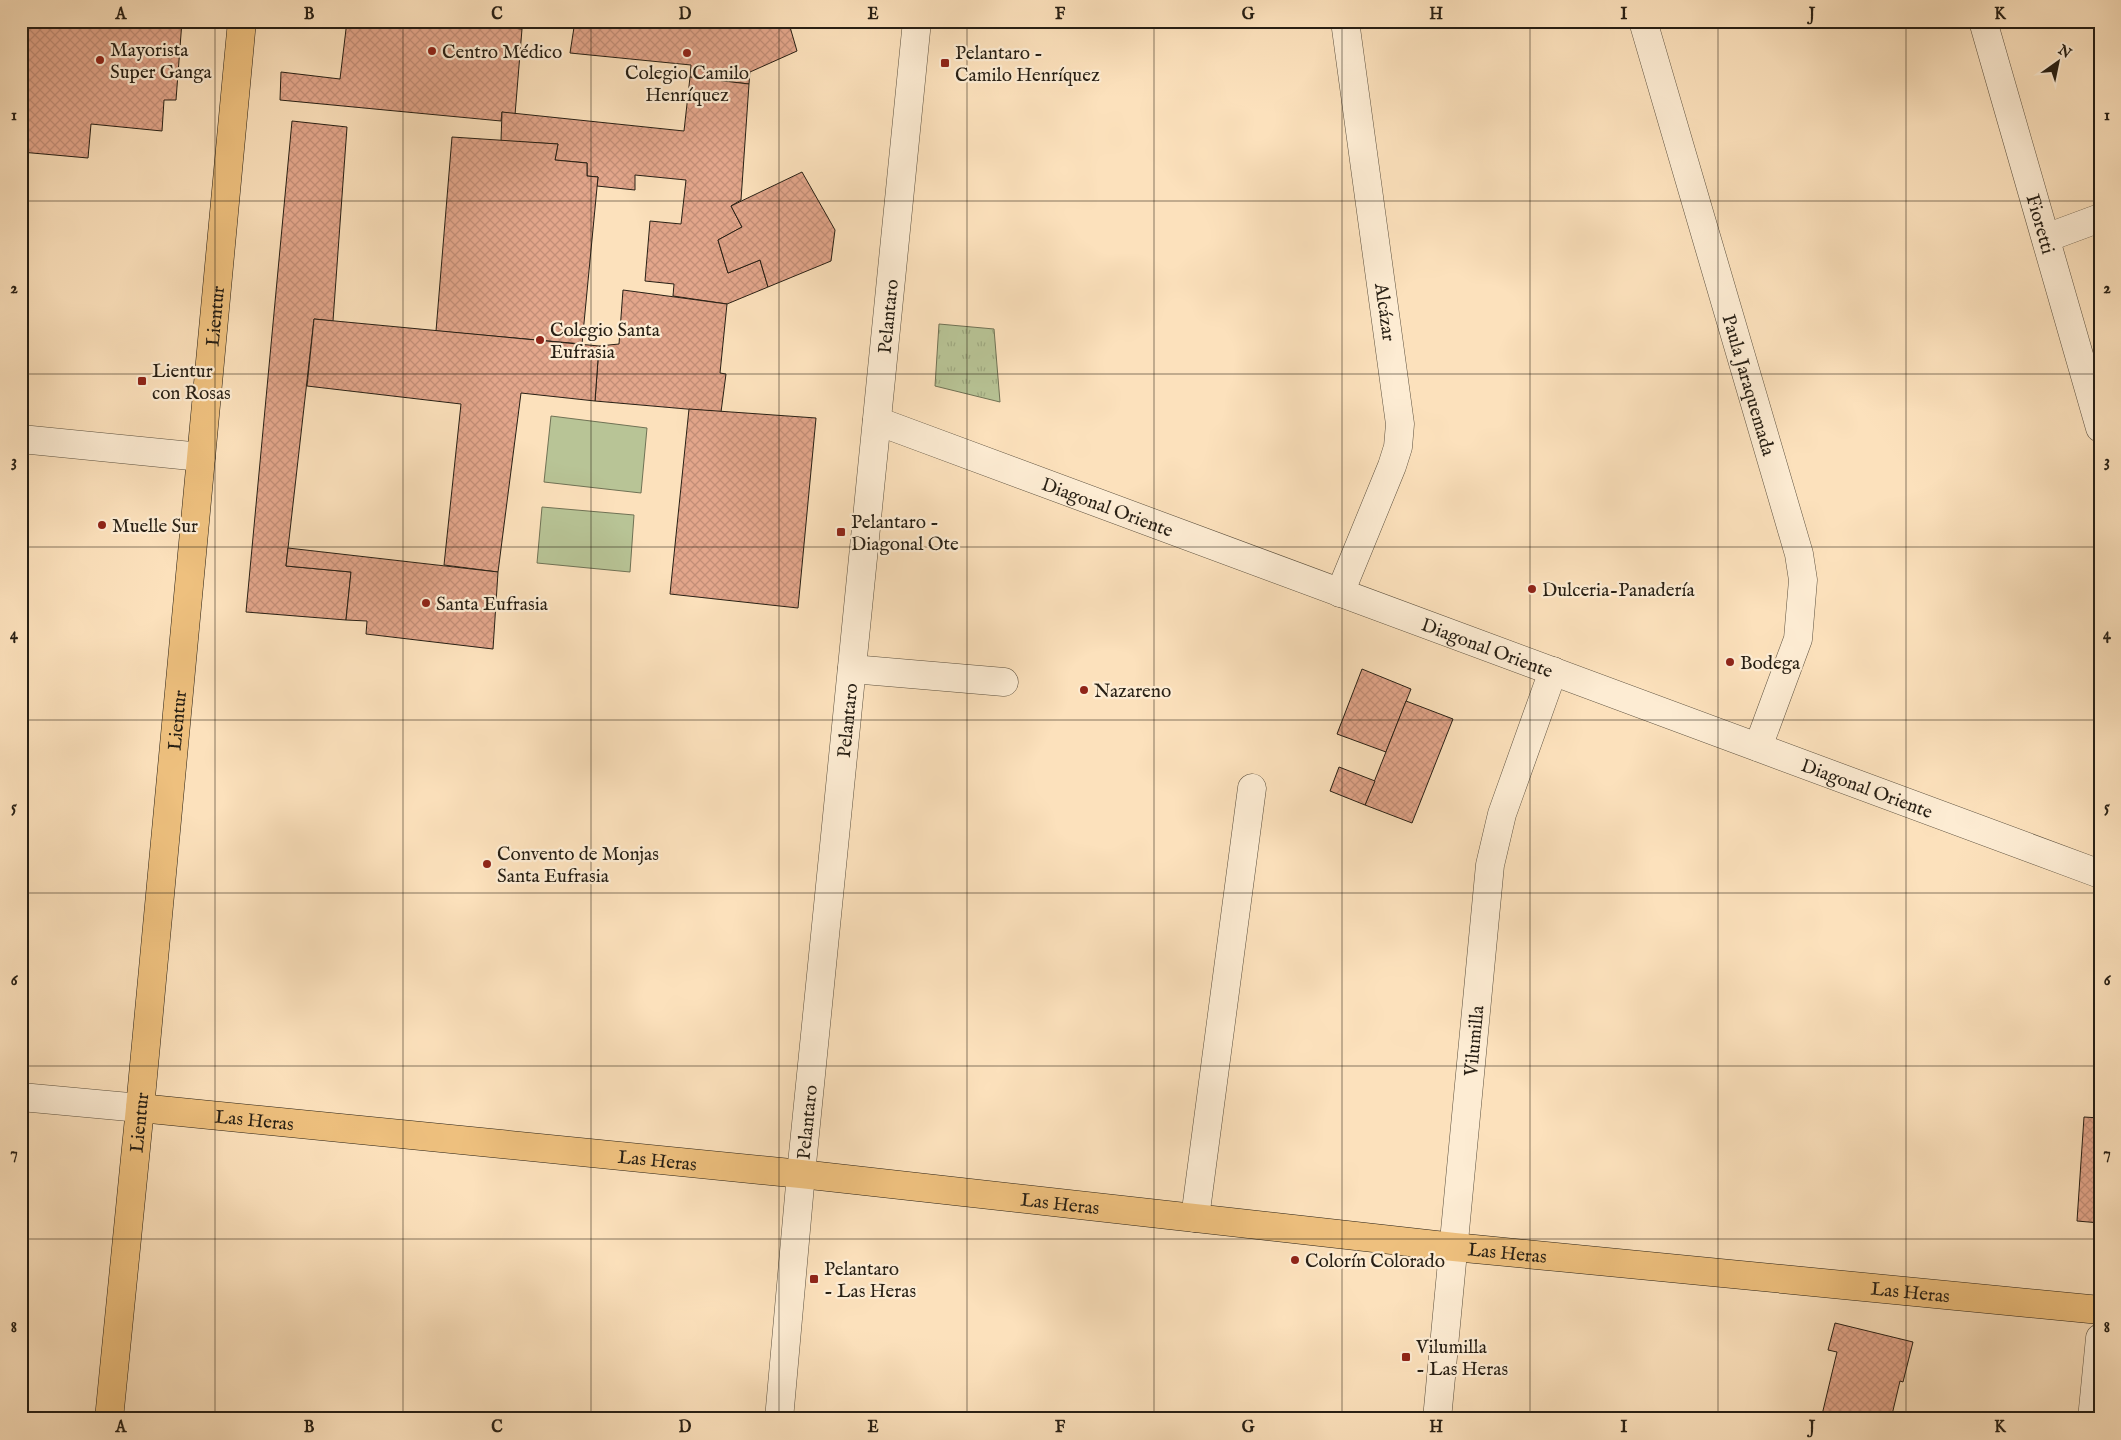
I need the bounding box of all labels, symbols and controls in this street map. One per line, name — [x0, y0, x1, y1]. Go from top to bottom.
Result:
text: A — [115, 5, 128, 25]
text: B — [304, 5, 315, 25]
text: C — [491, 5, 503, 25]
text: D — [679, 5, 692, 25]
text: E — [867, 5, 879, 25]
text: F — [1055, 5, 1066, 25]
text: G — [1242, 5, 1255, 25]
text: H — [1429, 5, 1443, 25]
text: I — [1621, 5, 1628, 25]
text: J — [1807, 5, 1816, 25]
text: K — [1994, 5, 2007, 25]
north arrow — [2034, 38, 2084, 88]
place label: Mayorista Super Ganga — [110, 39, 212, 85]
place label: Centro Médico — [442, 41, 562, 65]
text: N — [2054, 41, 2075, 63]
place label: Pelantaro - Camilo Henríquez — [955, 42, 1100, 88]
marker: Centro Médico — [426, 45, 438, 57]
marker: Colegio Camilo Henríquez — [681, 47, 693, 59]
marker: Mayorista Super Ganga — [94, 54, 106, 66]
marker: Pelantaro - Camilo Henríquez — [939, 57, 951, 69]
place label: Colegio Camilo Henríquez — [625, 62, 749, 108]
text: 1 — [11, 106, 17, 126]
text: 1 — [2104, 106, 2110, 126]
street label: Fioretti — [2019, 192, 2059, 257]
street label: Pelantaro — [874, 278, 905, 355]
text: 2 — [10, 279, 18, 299]
text: 2 — [2103, 279, 2111, 299]
street label: Alcázar — [1368, 281, 1400, 343]
street label: Lientur — [202, 285, 231, 348]
street label: Paula Jaraquemada — [1715, 312, 1780, 460]
place label: Colegio Santa Eufrasia — [550, 319, 661, 365]
marker: Colegio Santa Eufrasia — [534, 334, 546, 346]
place label: Lientur con Rosas — [152, 360, 231, 406]
marker: Lientur con Rosas — [136, 375, 148, 387]
text: 3 — [11, 452, 17, 472]
text: 3 — [2104, 452, 2110, 472]
street label: Diagonal Oriente — [1038, 473, 1176, 544]
place label: Pelantaro - Diagonal Ote — [851, 511, 959, 557]
place label: Muelle Sur — [112, 515, 198, 539]
marker: Muelle Sur — [96, 519, 108, 531]
marker: Pelantaro - Diagonal Ote — [835, 526, 847, 538]
place label: Dulceria-Panadería — [1542, 579, 1696, 603]
marker: Dulceria-Panadería — [1526, 583, 1538, 595]
place label: Santa Eufrasia — [436, 593, 549, 617]
marker: Santa Eufrasia — [420, 597, 432, 609]
street label: Diagonal Oriente — [1418, 614, 1556, 684]
text: 4 — [10, 625, 19, 645]
text: 4 — [2103, 625, 2112, 645]
place label: Bodega — [1740, 652, 1801, 676]
marker: Bodega — [1724, 656, 1736, 668]
place label: Nazareno — [1094, 680, 1171, 704]
street label: Pelantaro — [833, 682, 864, 759]
marker: Nazareno — [1078, 684, 1090, 696]
street label: Lientur — [164, 689, 193, 752]
street label: Diagonal Oriente — [1797, 754, 1936, 825]
text: 5 — [11, 798, 17, 818]
text: 5 — [2104, 798, 2110, 818]
place label: Convento de Monjas Santa Eufrasia — [497, 843, 659, 889]
marker: Convento de Monjas Santa Eufrasia — [481, 858, 493, 870]
text: 6 — [11, 971, 19, 991]
text: 6 — [2104, 971, 2112, 991]
street label: Vilumilla — [1460, 1004, 1491, 1078]
street label: Pelantaro — [793, 1084, 824, 1161]
street label: Lientur — [126, 1091, 155, 1154]
street label: Las Heras — [214, 1106, 295, 1137]
text: 7 — [10, 1144, 18, 1164]
text: 7 — [2103, 1144, 2111, 1164]
street label: Las Heras — [617, 1146, 698, 1178]
street label: Las Heras — [1019, 1189, 1101, 1221]
street label: Las Heras — [1467, 1238, 1548, 1270]
place label: Colorín Colorado — [1305, 1250, 1445, 1274]
marker: Colorín Colorado — [1289, 1254, 1301, 1266]
place label: Pelantaro - Las Heras — [824, 1258, 916, 1304]
marker: Pelantaro - Las Heras — [808, 1273, 820, 1285]
street label: Las Heras — [1870, 1278, 1951, 1309]
text: 8 — [11, 1318, 17, 1338]
text: 8 — [2104, 1318, 2110, 1338]
place label: Vilumilla - Las Heras — [1415, 1336, 1508, 1382]
marker: Vilumilla - Las Heras — [1400, 1351, 1412, 1363]
text: A — [115, 1418, 128, 1438]
text: B — [304, 1418, 315, 1438]
text: C — [491, 1418, 503, 1438]
text: D — [679, 1418, 692, 1438]
text: E — [867, 1418, 879, 1438]
text: F — [1055, 1418, 1066, 1438]
text: G — [1242, 1418, 1255, 1438]
text: H — [1429, 1418, 1443, 1438]
text: I — [1621, 1418, 1628, 1438]
text: J — [1807, 1418, 1816, 1438]
text: K — [1994, 1418, 2007, 1438]

